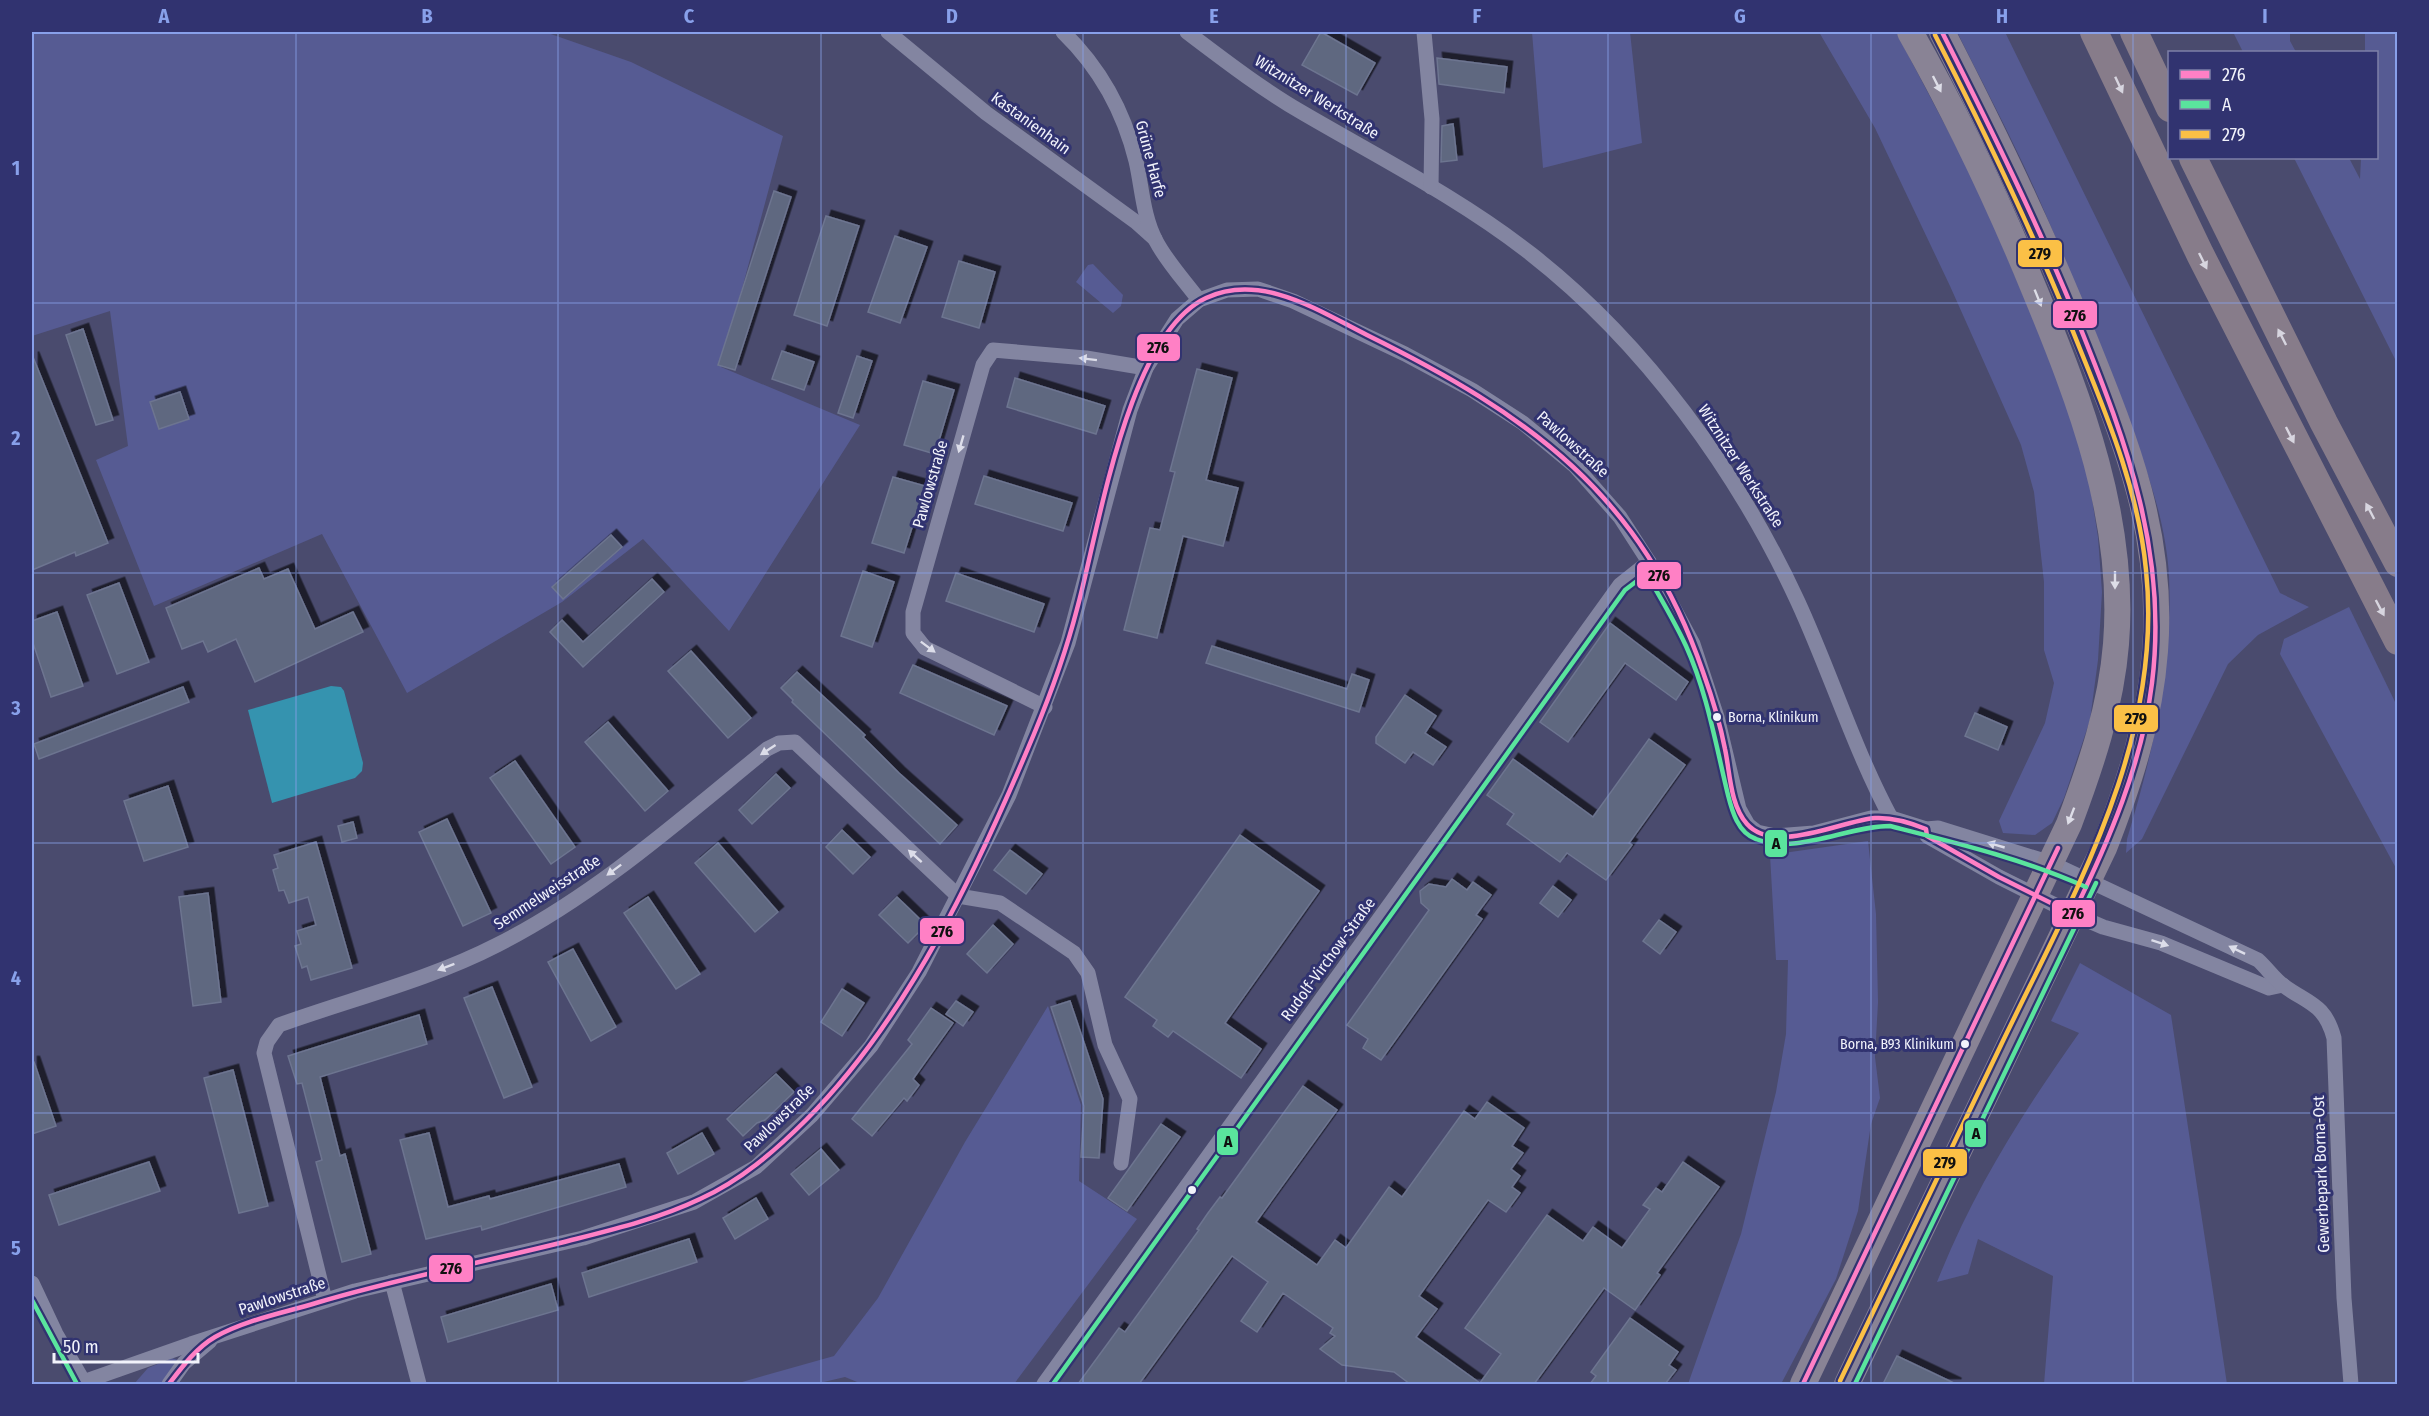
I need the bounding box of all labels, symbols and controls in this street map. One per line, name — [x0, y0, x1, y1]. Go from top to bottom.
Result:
text: A — [158, 4, 171, 28]
text: B — [421, 4, 433, 28]
text: C — [684, 4, 695, 28]
text: D — [946, 4, 958, 28]
text: E — [1209, 4, 1219, 28]
text: F — [1473, 4, 1482, 28]
text: G — [1734, 4, 1746, 28]
text: H — [1996, 4, 2008, 28]
text: I — [2262, 4, 2268, 28]
street label: Witznitzer Werkstraße — [1251, 51, 1383, 143]
legend — [2168, 51, 2378, 159]
text: 276 — [2222, 64, 2246, 86]
one-way arrow — [1932, 75, 1942, 92]
one-way arrow — [2114, 76, 2123, 93]
street label: Kastanienhain — [988, 88, 1074, 158]
text: A — [2222, 94, 2232, 116]
street label: Grüne Harfe — [1132, 118, 1170, 200]
text: 279 — [2222, 124, 2246, 146]
text: 1 — [12, 156, 20, 180]
line badge: 279 — [2017, 239, 2063, 268]
text: 279 — [2028, 244, 2051, 263]
one-way arrow — [2198, 252, 2207, 269]
one-way arrow — [2034, 289, 2043, 307]
line badge: 276 — [2052, 300, 2098, 329]
text: 276 — [2063, 306, 2086, 325]
one-way arrow — [2277, 329, 2286, 346]
line badge: 276 — [1136, 333, 1181, 362]
text: 276 — [1146, 338, 1169, 357]
one-way arrow — [1078, 354, 1097, 363]
street label: Witznitzer Werkstraße — [1694, 401, 1788, 531]
street label: Pawlowstraße — [1533, 407, 1613, 481]
text: 2 — [10, 426, 21, 450]
one-way arrow — [2285, 427, 2295, 444]
one-way arrow — [956, 435, 965, 453]
street label: Pawlowstraße — [908, 438, 952, 530]
one-way arrow — [2365, 502, 2375, 519]
line badge: 276 — [1636, 561, 1682, 590]
text: 276 — [1647, 566, 1670, 585]
one-way arrow — [2110, 571, 2120, 590]
one-way arrow — [2375, 600, 2385, 617]
one-way arrow — [920, 640, 935, 652]
text: 3 — [10, 696, 21, 720]
line badge: 279 — [2113, 704, 2159, 733]
place label: Borna, Klinikum — [1728, 709, 1818, 726]
text: 279 — [2124, 709, 2147, 728]
marker: Borna, Klinikum — [1711, 711, 1723, 723]
one-way arrow — [760, 744, 776, 756]
one-way arrow — [2066, 807, 2076, 825]
line badge: A — [1764, 829, 1788, 858]
text: A — [1771, 834, 1781, 853]
one-way arrow — [1986, 840, 2004, 849]
street label: Semmelweisstraße — [490, 850, 604, 933]
one-way arrow — [908, 850, 923, 863]
one-way arrow — [607, 864, 623, 876]
street label: Rudolf-Virchow-Straße — [1277, 894, 1379, 1024]
line badge: 276 — [2051, 899, 2096, 928]
text: 276 — [2061, 904, 2084, 923]
line badge: 276 — [919, 917, 965, 945]
text: 276 — [930, 922, 953, 941]
one-way arrow — [2151, 939, 2169, 948]
one-way arrow — [2229, 945, 2246, 955]
one-way arrow — [436, 962, 454, 972]
text: 4 — [11, 966, 21, 990]
place label: Borna, B93 Klinikum — [1840, 1036, 1954, 1053]
marker: Borna, B93 Klinikum — [1959, 1038, 1971, 1050]
street label: Pawlowstraße — [740, 1080, 818, 1156]
street label: Gewerbepark Borna-Ost — [2309, 1094, 2333, 1253]
line badge: A — [1964, 1119, 1987, 1148]
text: A — [1971, 1124, 1981, 1143]
line badge: A — [1216, 1127, 1239, 1156]
text: A — [1223, 1132, 1233, 1151]
line badge: 279 — [1922, 1148, 1968, 1177]
text: 279 — [1933, 1153, 1956, 1172]
unlabelled marker — [1186, 1184, 1198, 1196]
text: 5 — [11, 1236, 21, 1260]
line badge: 276 — [428, 1254, 474, 1283]
text: 276 — [439, 1259, 462, 1278]
street label: Pawlowstraße — [236, 1273, 328, 1319]
scale bar — [54, 1326, 198, 1364]
text: 50 m — [63, 1336, 99, 1358]

